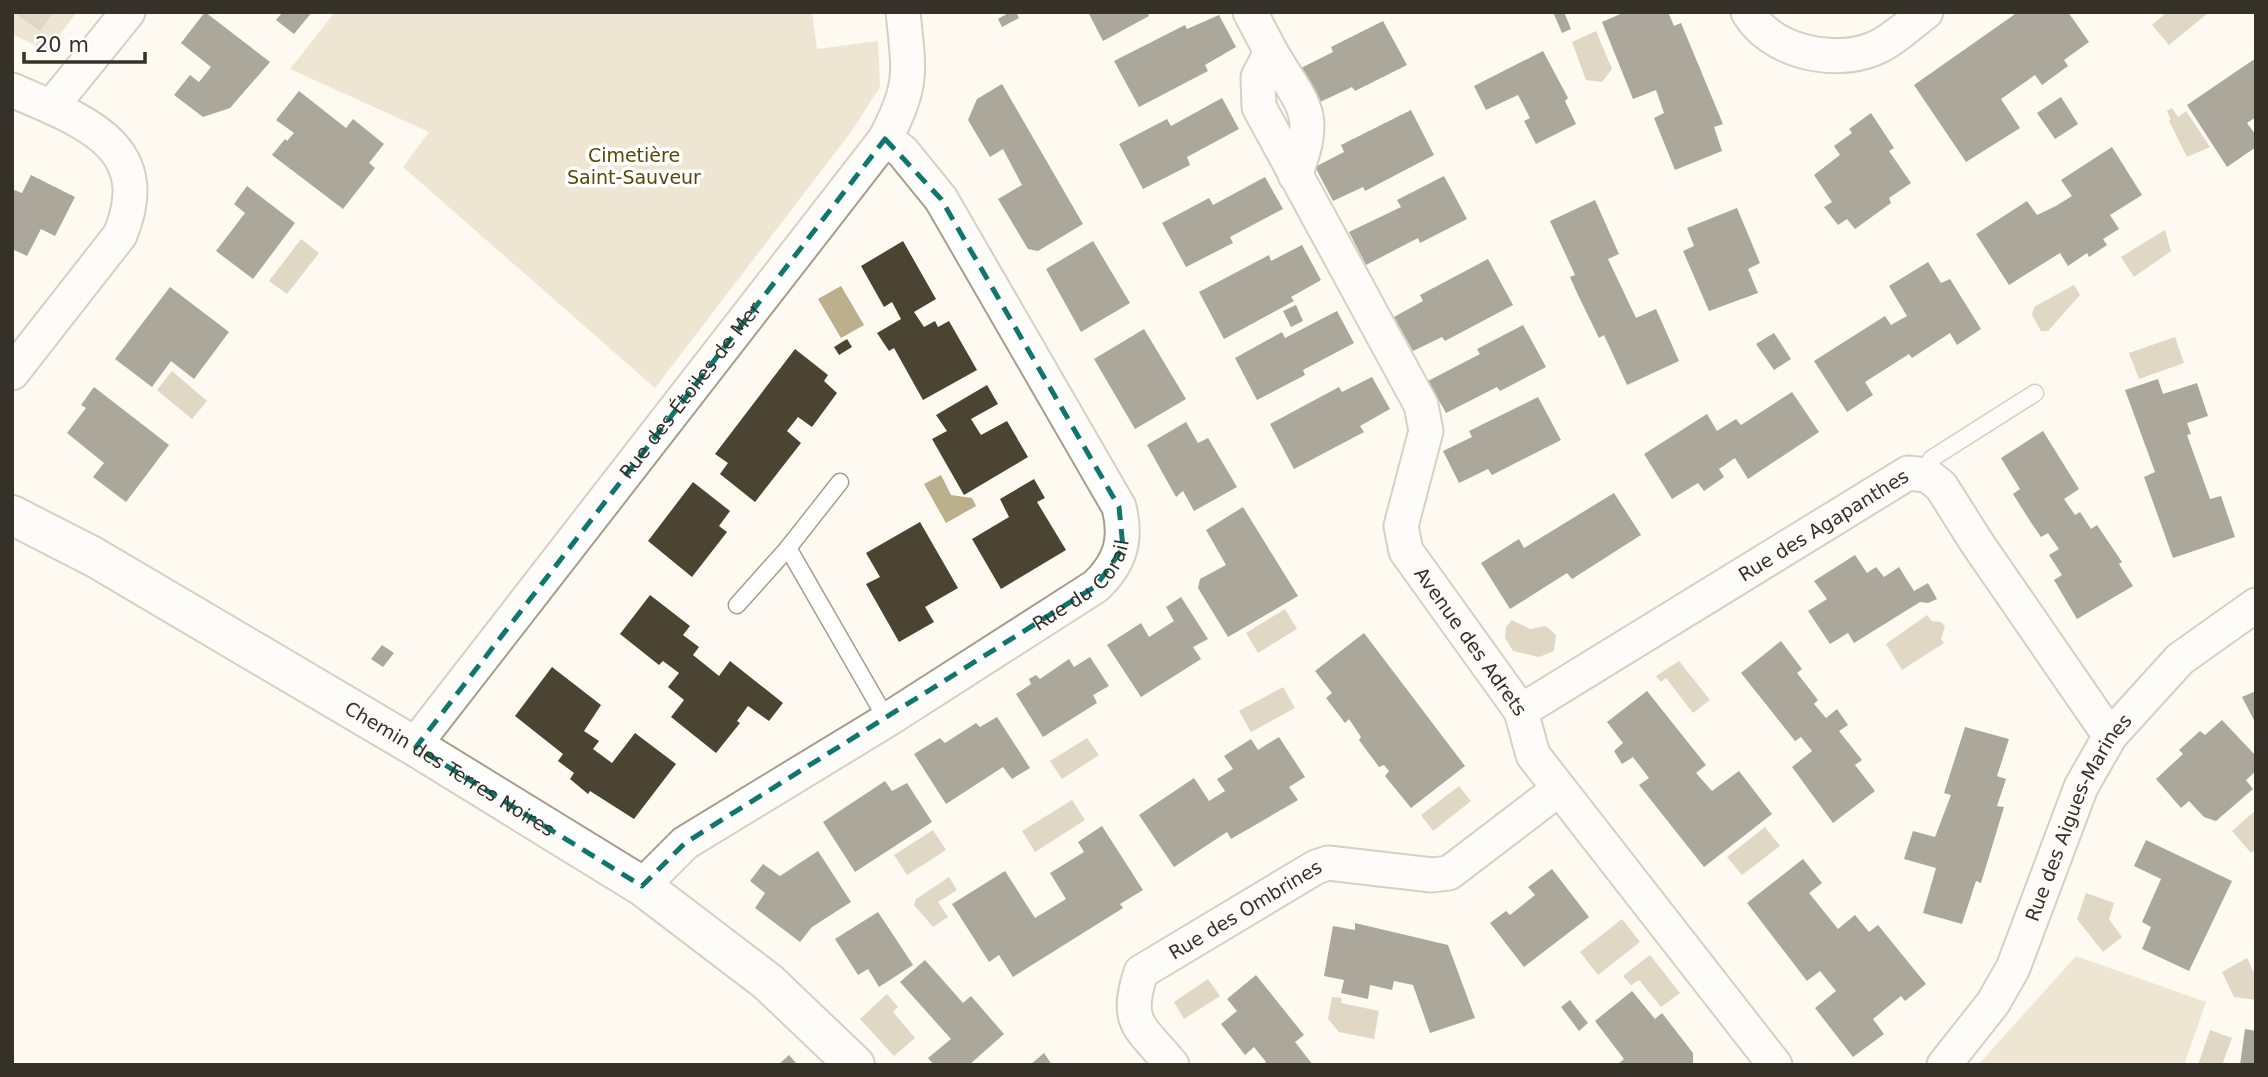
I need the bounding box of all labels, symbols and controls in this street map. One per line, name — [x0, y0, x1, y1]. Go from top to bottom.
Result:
scale bar — [24, 21, 145, 65]
text: 20 m — [35, 33, 89, 57]
park label: Cimetière Saint-Sauveur — [567, 144, 701, 188]
street label: Rue des Étoiles de Mer — [615, 298, 765, 483]
street label: Rue des Agapanthes — [1734, 464, 1912, 586]
street label: Rue du Corail — [1028, 538, 1133, 635]
street label: Avenue des Adrets — [1410, 563, 1532, 720]
street label: Chemin des Terres Noires — [341, 697, 559, 841]
street label: Rue des Aigues-Marines — [2021, 709, 2136, 924]
street label: Rue des Ombrines — [1165, 855, 1325, 964]

